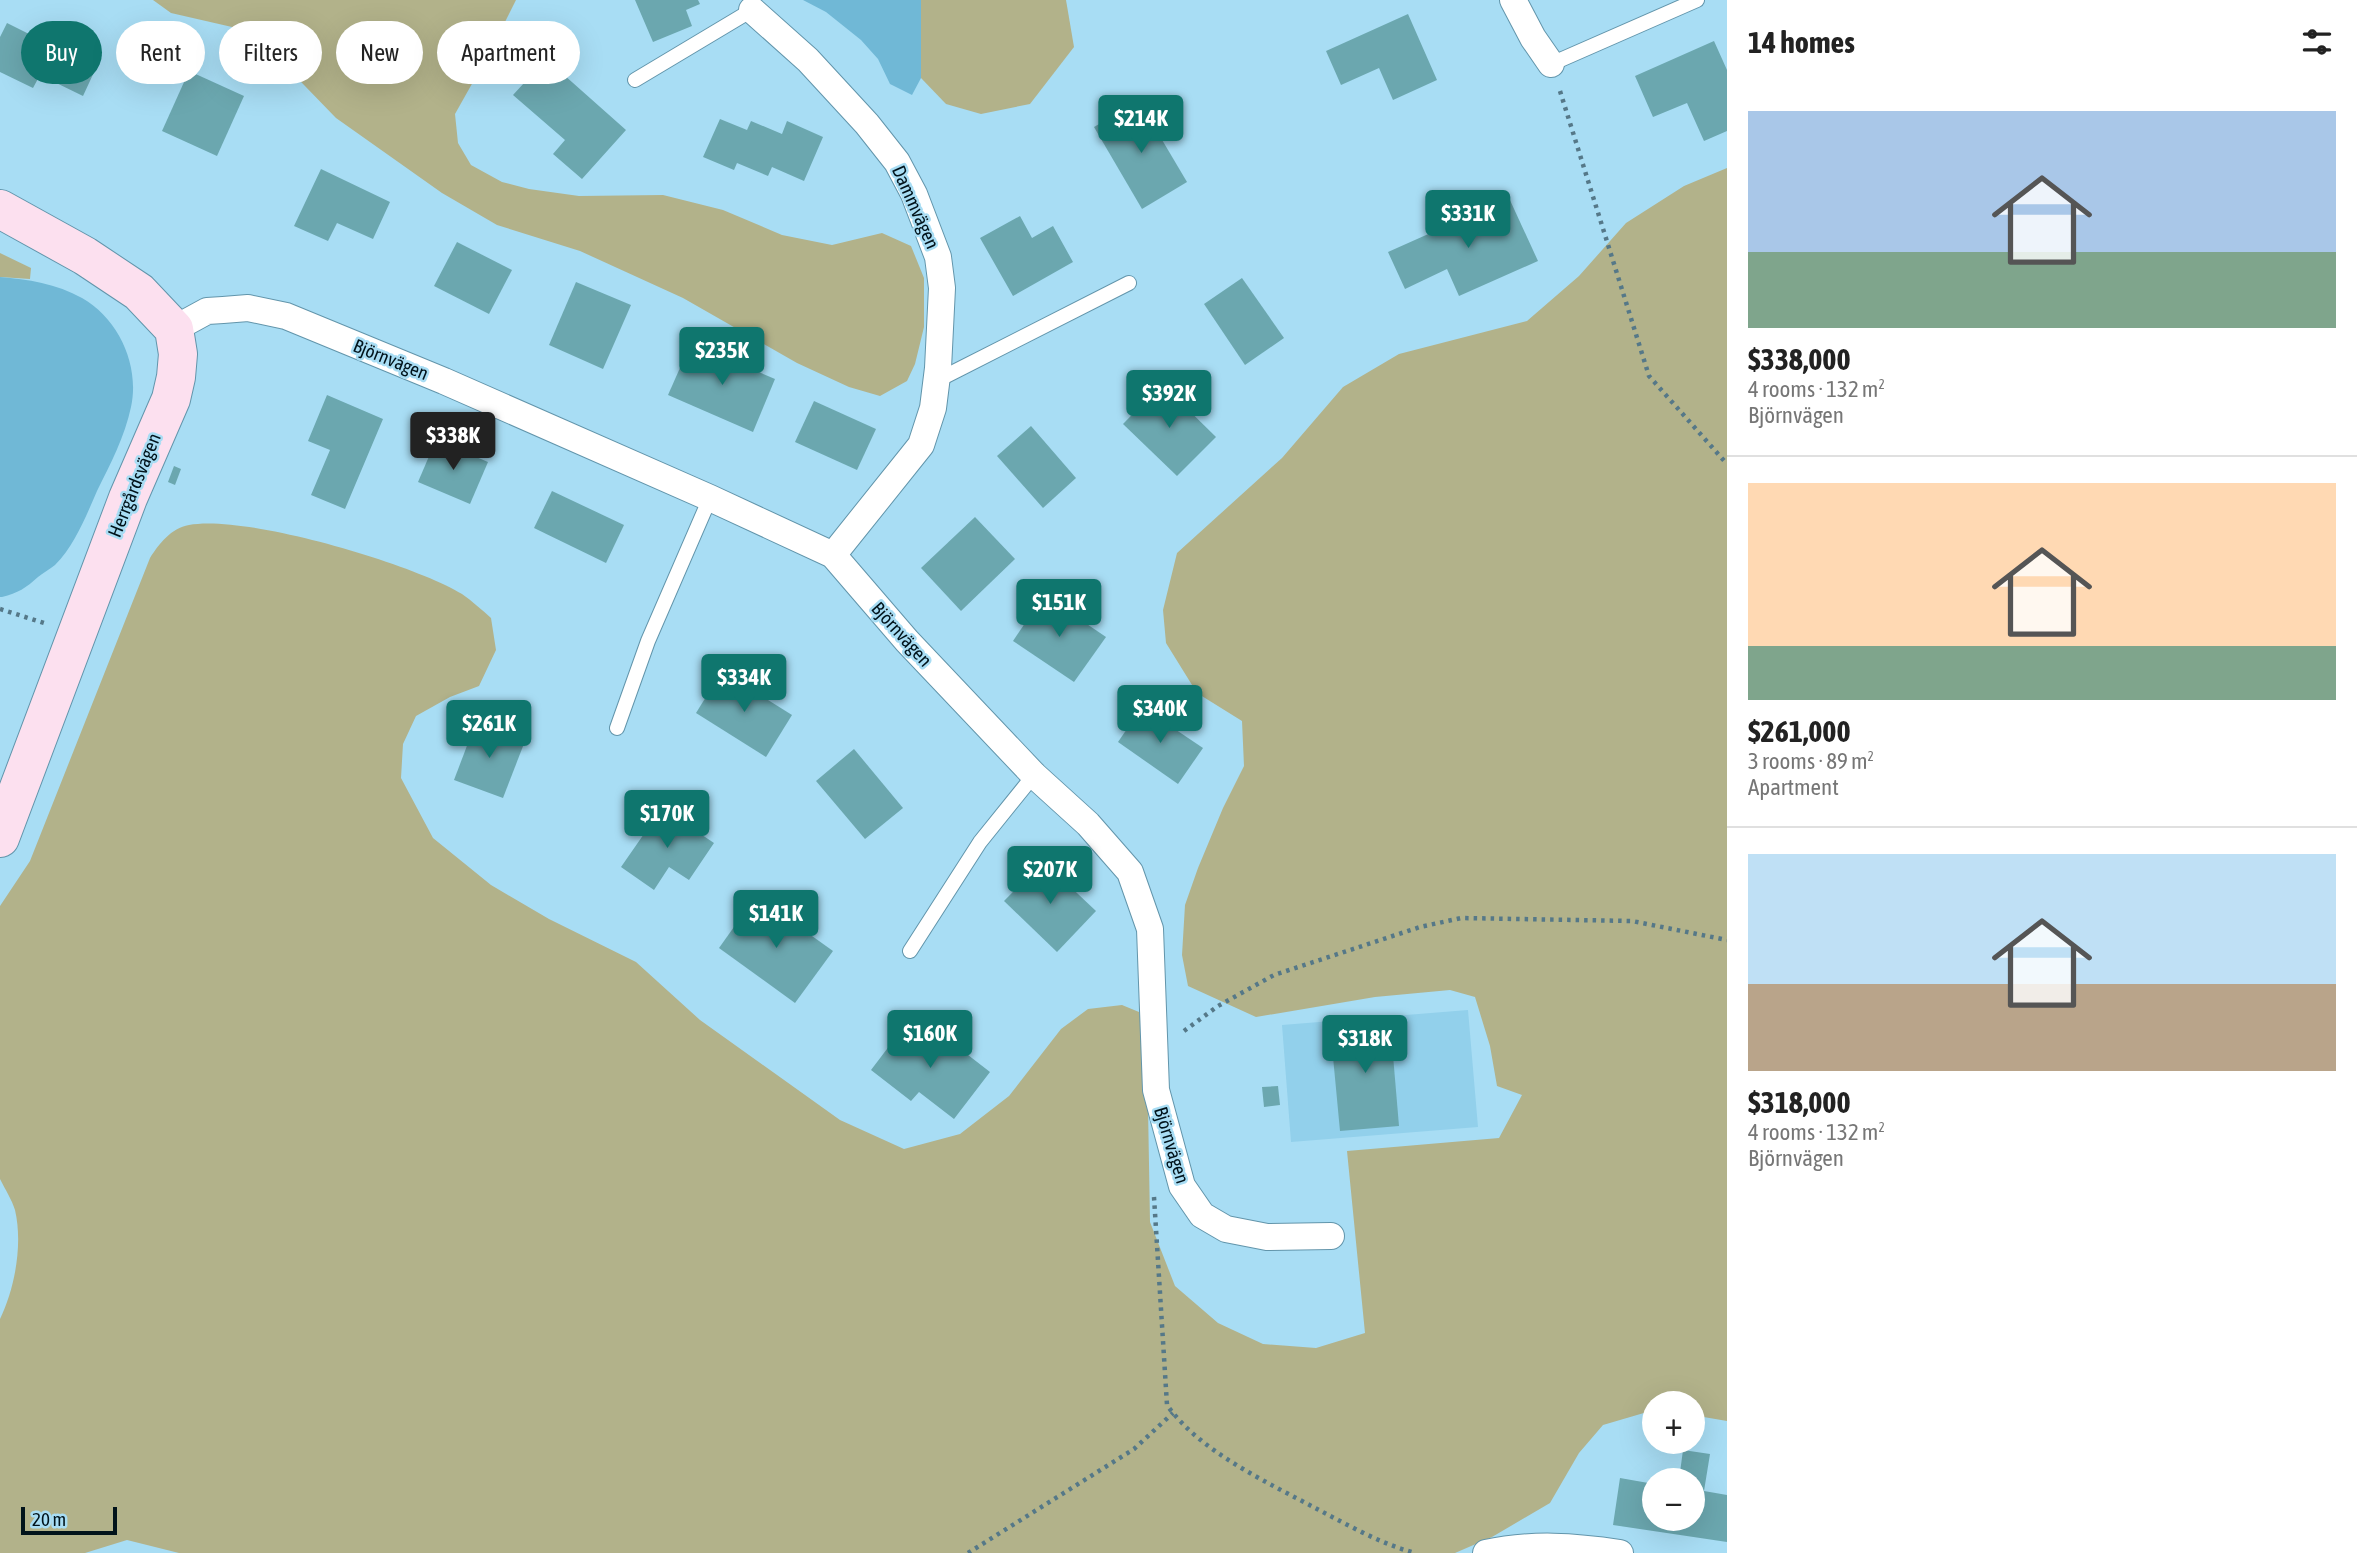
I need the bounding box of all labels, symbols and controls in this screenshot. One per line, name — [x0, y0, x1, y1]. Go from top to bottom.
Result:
chip: Buy — [21, 21, 102, 84]
chip: Rent — [116, 21, 205, 84]
chip: Filters — [219, 21, 322, 84]
chip: New — [336, 21, 423, 84]
chip: Apartment — [437, 21, 580, 84]
icon: filters — [2298, 23, 2336, 61]
text: 14 homes — [1748, 25, 1855, 59]
pin: $214K — [1092, 96, 1190, 155]
text: $214K — [1114, 105, 1168, 131]
icon: home — [1979, 157, 2105, 283]
street label: Dammvägen — [888, 162, 944, 252]
pin: $331K — [1419, 190, 1517, 250]
text: $331K — [1441, 200, 1495, 226]
pin: $235K — [673, 328, 771, 387]
street label: Björnvägen — [350, 334, 432, 384]
text: $235K — [695, 337, 749, 363]
text: $338,000 — [1748, 342, 1851, 376]
pin: $392K — [1120, 370, 1218, 430]
text: 4 rooms · 132 m² — [1748, 376, 1885, 402]
text: $392K — [1142, 380, 1196, 406]
text: Björnvägen — [1748, 402, 1844, 428]
pin: $338K — [404, 412, 502, 472]
text: $338K — [426, 422, 480, 448]
street label: Herrgårdsvägen — [103, 430, 165, 540]
icon: home — [1979, 529, 2105, 655]
pin: $151K — [1010, 580, 1108, 639]
text: $151K — [1032, 589, 1086, 615]
street label: Björnvägen — [867, 597, 937, 671]
pin: $334K — [695, 654, 793, 714]
text: $334K — [717, 664, 771, 690]
pin: $340K — [1111, 686, 1209, 745]
text: $340K — [1133, 695, 1187, 721]
pin: $261K — [440, 700, 538, 760]
text: $261K — [462, 710, 516, 736]
text: $261,000 — [1748, 714, 1851, 748]
text: 3 rooms · 89 m² — [1748, 748, 1874, 774]
text: Apartment — [1748, 774, 1839, 800]
pin: $170K — [618, 790, 716, 850]
text: $170K — [640, 800, 694, 826]
pin: $207K — [1001, 846, 1099, 906]
text: $207K — [1023, 856, 1077, 882]
pin: $141K — [727, 890, 825, 950]
text: $141K — [749, 900, 803, 926]
icon: home — [1979, 900, 2105, 1026]
pin: $160K — [881, 1010, 979, 1070]
pin: $318K — [1316, 1016, 1414, 1075]
text: $160K — [903, 1020, 957, 1046]
text: $318K — [1338, 1025, 1392, 1051]
text: $318,000 — [1748, 1085, 1851, 1119]
street label: Björnvägen — [1150, 1104, 1194, 1186]
text: 4 rooms · 132 m² — [1748, 1119, 1885, 1145]
text: Björnvägen — [1748, 1145, 1844, 1171]
map controls — [1642, 1391, 1705, 1531]
button: + — [1642, 1391, 1705, 1454]
button: − — [1642, 1468, 1705, 1531]
scale bar — [21, 1504, 117, 1536]
text: 20 m — [32, 1508, 66, 1530]

